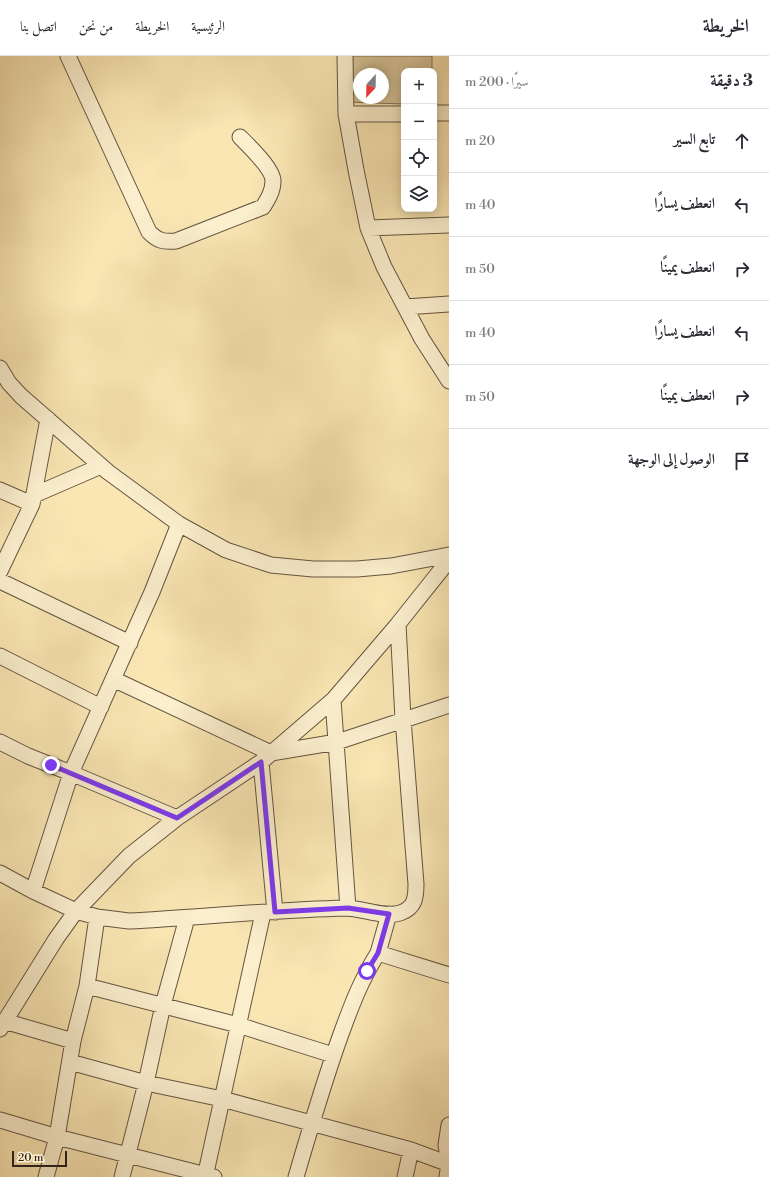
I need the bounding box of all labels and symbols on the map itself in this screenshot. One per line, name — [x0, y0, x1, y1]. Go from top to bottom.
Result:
north arrow — [353, 68, 389, 104]
route end — [42, 756, 60, 774]
route start — [358, 962, 376, 980]
scale bar — [12, 1149, 67, 1168]

